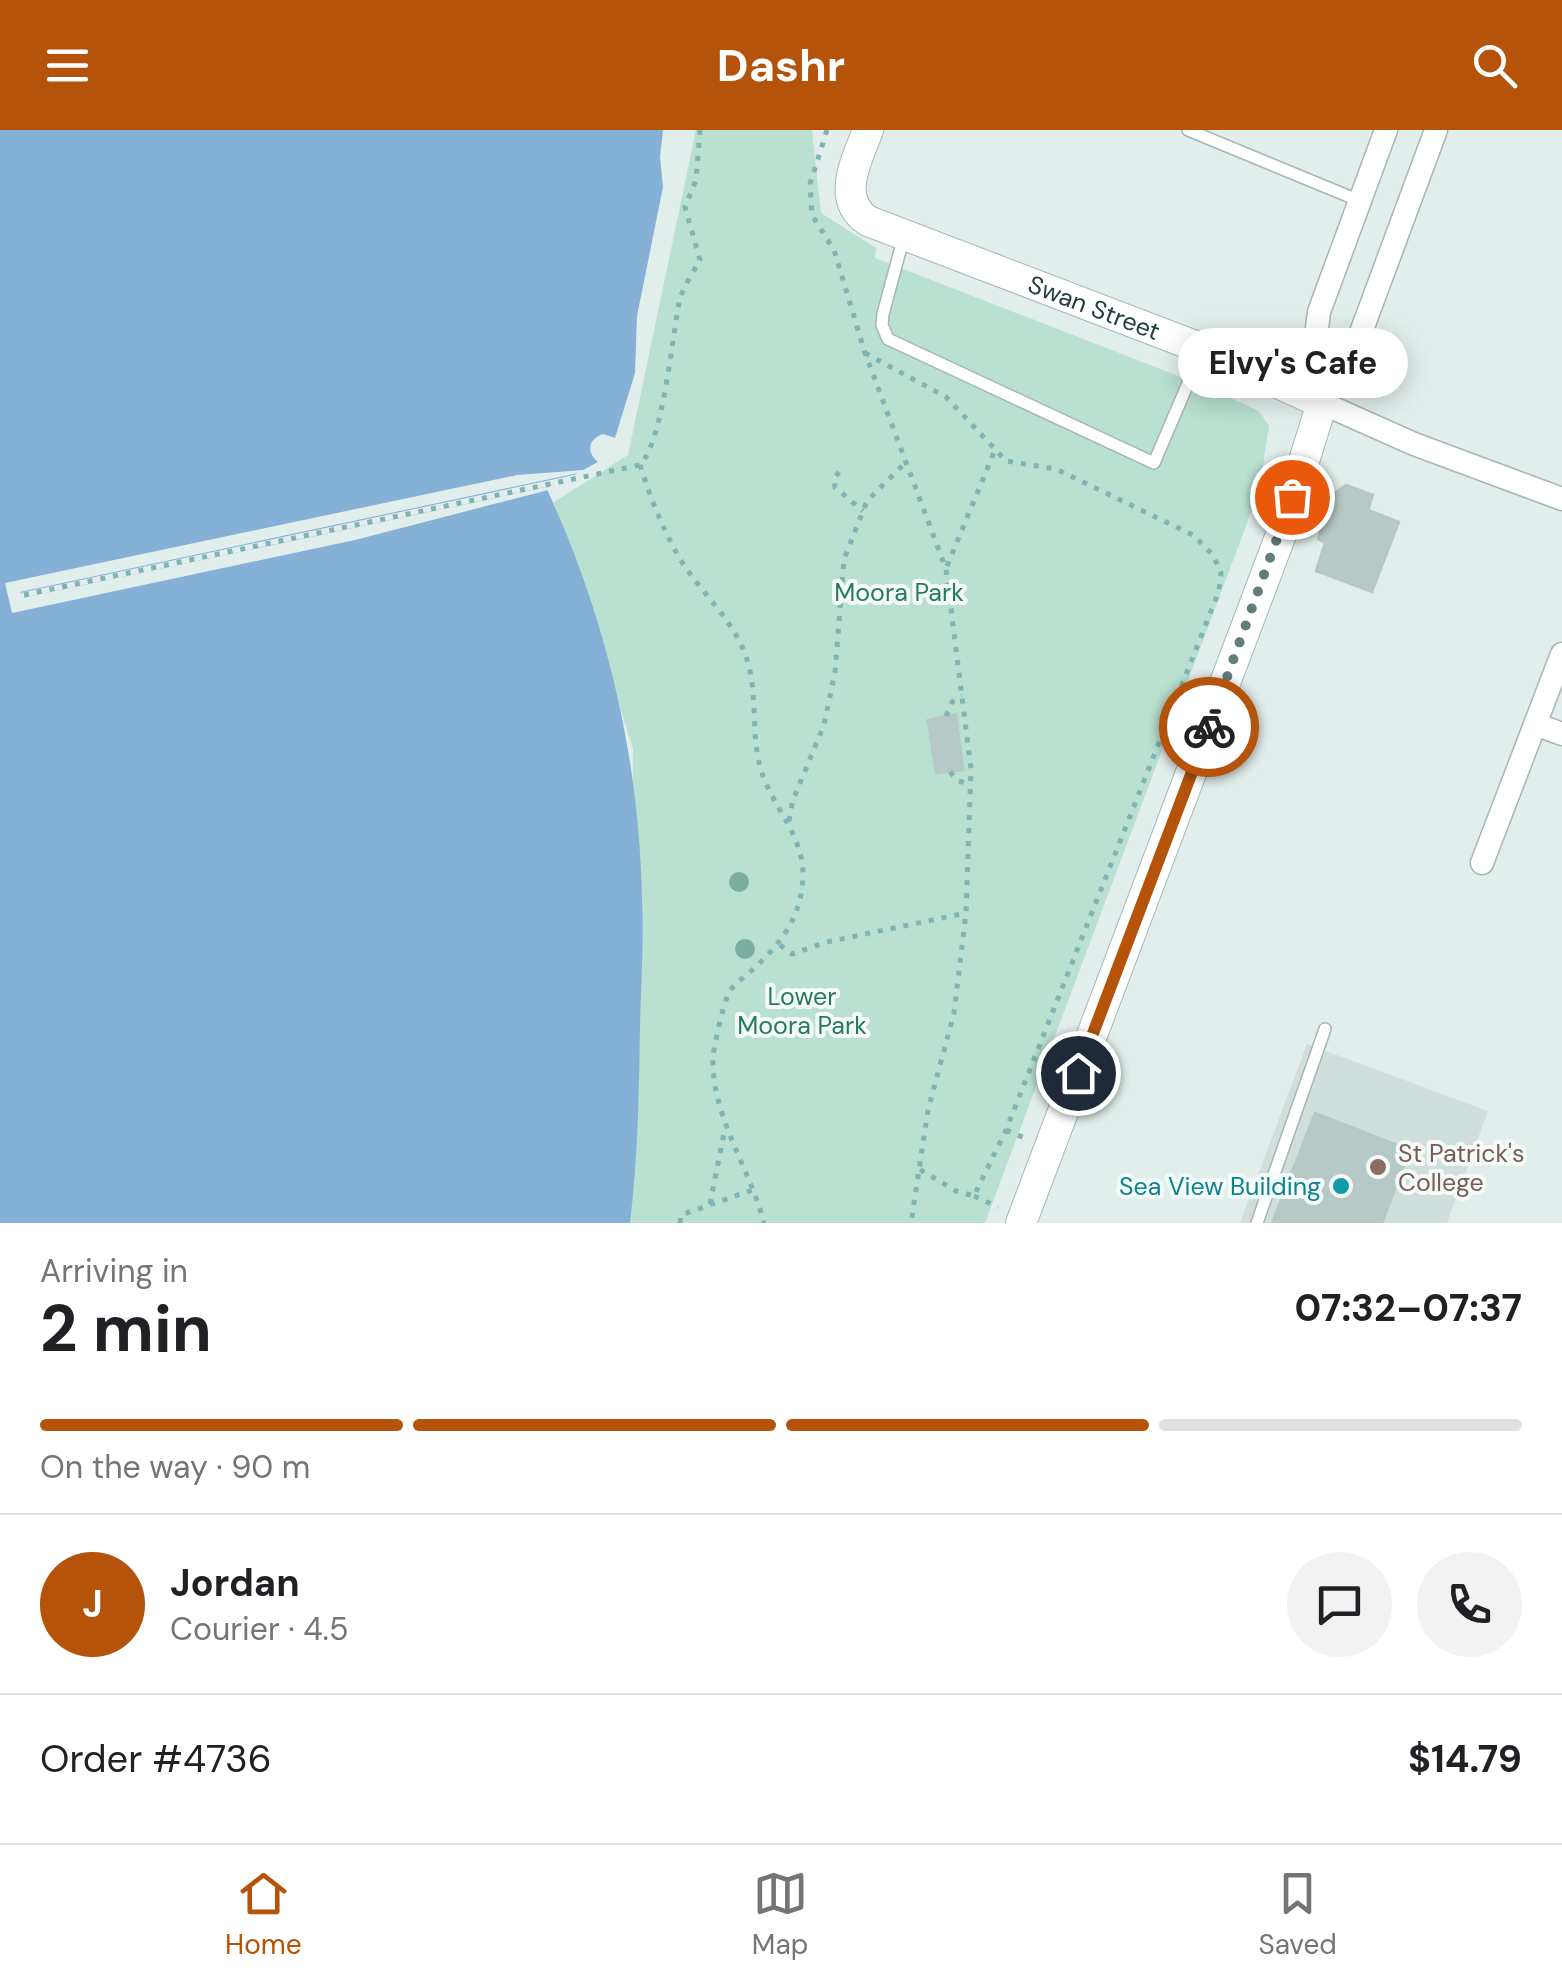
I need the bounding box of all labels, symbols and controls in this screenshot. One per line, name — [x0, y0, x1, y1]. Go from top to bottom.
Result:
text: Dashr — [717, 36, 845, 95]
icon: menu — [40, 38, 95, 93]
icon: search — [1467, 38, 1522, 93]
street label: Swan Street — [1023, 268, 1165, 348]
callout: Elvy's Cafe — [1177, 327, 1407, 397]
text: Elvy's Cafe — [1209, 342, 1377, 384]
pin — [1250, 455, 1335, 540]
icon: bag — [1265, 470, 1320, 525]
park label: Moora Park — [834, 576, 964, 609]
courier — [1159, 677, 1259, 777]
icon: bike — [1182, 700, 1237, 755]
park label: Lower Moora Park — [737, 980, 867, 1042]
pin — [1036, 1031, 1121, 1116]
icon: home — [1051, 1046, 1106, 1101]
place label: St Patrick's College — [1398, 1137, 1525, 1199]
marker: St Patrick's College — [1367, 1156, 1389, 1178]
place label: Sea View Building — [1119, 1170, 1321, 1203]
marker: Sea View Building — [1330, 1175, 1352, 1197]
text: Arriving in — [40, 1250, 188, 1292]
text: 07:32–07:37 — [1294, 1283, 1522, 1333]
text: 2 min — [40, 1287, 212, 1371]
text: On the way · 90 m — [40, 1446, 310, 1488]
button: chat — [1287, 1552, 1392, 1657]
button: phone — [1417, 1552, 1522, 1657]
text: Jordan — [170, 1558, 300, 1608]
text: J — [82, 1579, 103, 1629]
text: Courier · 4.5 — [170, 1608, 348, 1650]
text: Order #4736 — [40, 1734, 272, 1784]
text: $14.79 — [1408, 1734, 1522, 1784]
tab: Home — [225, 1866, 302, 1963]
tab: Map — [752, 1866, 808, 1963]
tab: Saved — [1258, 1866, 1337, 1963]

